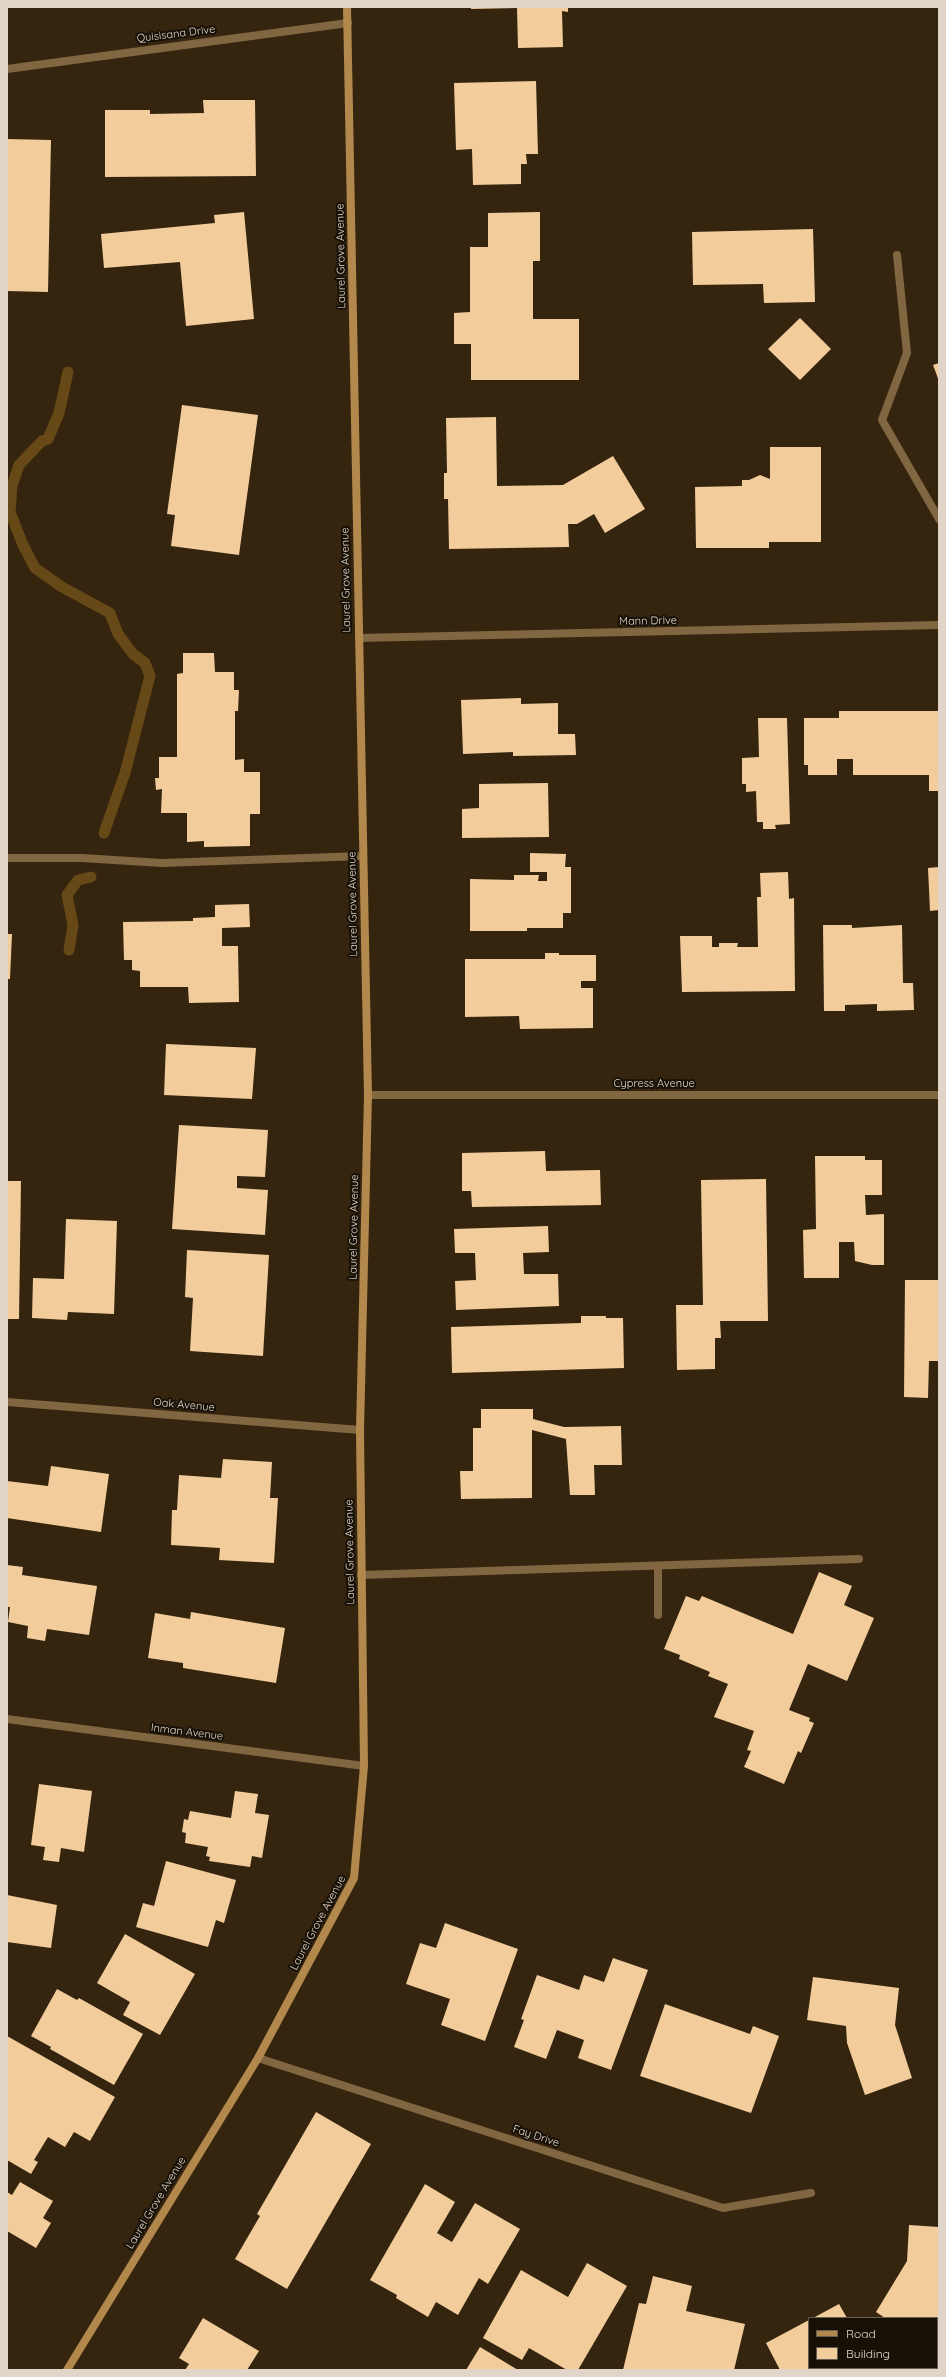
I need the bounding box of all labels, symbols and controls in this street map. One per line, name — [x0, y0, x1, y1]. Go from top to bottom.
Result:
street label: Quisisana Drive — [136, 23, 216, 45]
street label: Laurel Grove Avenue — [333, 203, 349, 309]
street label: Laurel Grove Avenue — [338, 527, 354, 633]
street label: Mann Drive — [619, 614, 677, 628]
street label: Laurel Grove Avenue — [345, 851, 361, 957]
street label: Cypress Avenue — [613, 1077, 695, 1091]
street label: Laurel Grove Avenue — [346, 1174, 362, 1280]
street label: Oak Avenue — [153, 1396, 215, 1414]
street label: Laurel Grove Avenue — [342, 1499, 358, 1605]
street label: Inman Avenue — [150, 1721, 224, 1743]
street label: Laurel Grove Avenue — [287, 1873, 349, 1973]
street label: Fay Drive — [511, 2122, 561, 2150]
street label: Laurel Grove Avenue — [123, 2154, 189, 2252]
legend — [808, 2317, 938, 2369]
text: Road — [846, 2326, 876, 2341]
text: Building — [846, 2346, 890, 2361]

